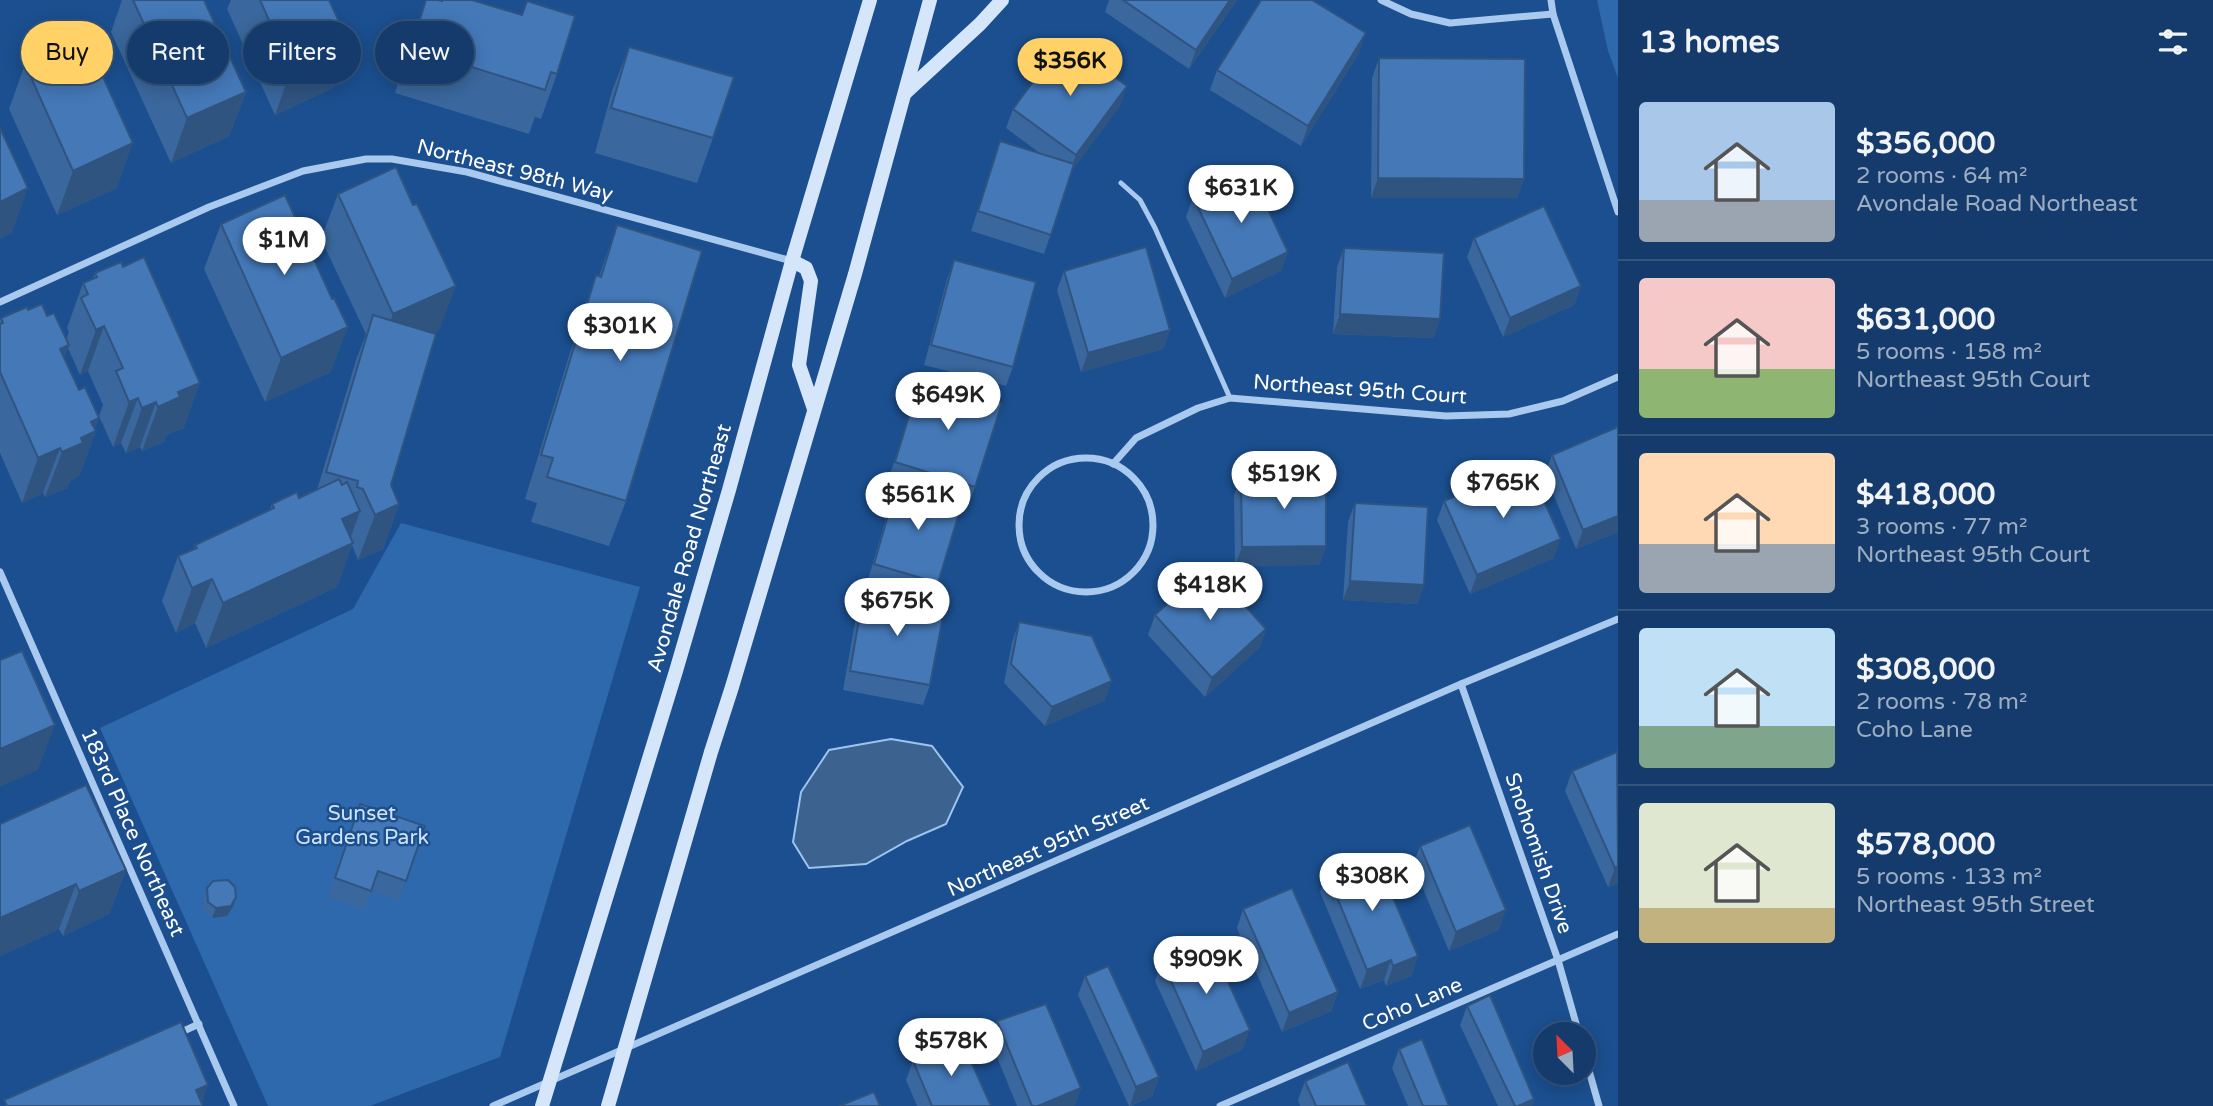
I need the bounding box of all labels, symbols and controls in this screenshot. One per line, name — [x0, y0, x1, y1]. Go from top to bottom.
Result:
chip: Buy — [21, 21, 113, 84]
chip: Rent — [127, 21, 229, 84]
chip: Filters — [243, 21, 361, 84]
chip: New — [375, 21, 474, 84]
icon: filters — [2154, 23, 2192, 61]
text: 13 homes — [1639, 24, 1780, 61]
pin: $356K — [1021, 38, 1119, 98]
text: $356K — [1034, 47, 1106, 75]
text: $356,000 — [1856, 125, 1995, 162]
icon: home — [1695, 130, 1779, 214]
street label: Northeast 98th Way — [414, 134, 616, 207]
text: 2 rooms · 64 m² — [1856, 162, 2027, 190]
pin: $631K — [1192, 166, 1290, 225]
text: $631K — [1205, 174, 1277, 202]
text: Avondale Road Northeast — [1856, 190, 2138, 218]
pin: $1M — [250, 218, 318, 277]
text: $1M — [259, 226, 309, 254]
text: $631,000 — [1856, 301, 1995, 338]
pin: $301K — [571, 304, 669, 363]
icon: home — [1695, 306, 1779, 390]
text: $301K — [584, 312, 656, 340]
text: 5 rooms · 158 m² — [1856, 338, 2042, 366]
text: Northeast 95th Court — [1856, 366, 2090, 394]
street label: Northeast 95th Court — [1252, 370, 1468, 409]
pin: $649K — [899, 372, 997, 432]
text: $649K — [912, 381, 984, 409]
street label: Avondale Road Northeast — [642, 421, 737, 675]
pin: $519K — [1235, 452, 1333, 511]
text: $519K — [1248, 460, 1320, 488]
pin: $765K — [1454, 461, 1552, 520]
text: $765K — [1467, 469, 1539, 497]
pin: $561K — [869, 472, 967, 532]
text: $418,000 — [1856, 476, 1995, 513]
text: $561K — [882, 481, 954, 509]
icon: home — [1695, 481, 1779, 565]
text: 3 rooms · 77 m² — [1856, 513, 2027, 541]
text: Northeast 95th Court — [1856, 541, 2090, 569]
pin: $418K — [1161, 562, 1259, 622]
text: $418K — [1174, 571, 1246, 599]
pin: $675K — [848, 578, 946, 638]
text: $675K — [861, 587, 933, 615]
text: $308,000 — [1856, 651, 1995, 688]
icon: home — [1695, 656, 1779, 740]
text: 2 rooms · 78 m² — [1856, 688, 2027, 716]
text: Coho Lane — [1856, 716, 1973, 744]
street label: 183rd Place Northeast — [75, 724, 190, 940]
street label: Snohomish Drive — [1499, 769, 1578, 937]
street label: Northeast 95th Street — [944, 791, 1153, 902]
park label: Sunset Gardens Park — [295, 801, 429, 850]
text: $578,000 — [1856, 826, 1995, 863]
icon: home — [1695, 831, 1779, 915]
pin: $308K — [1323, 853, 1421, 913]
text: $308K — [1336, 862, 1408, 890]
text: 5 rooms · 133 m² — [1856, 863, 2042, 891]
text: Northeast 95th Street — [1856, 891, 2095, 919]
pin: $909K — [1157, 936, 1255, 996]
text: $909K — [1170, 945, 1242, 973]
street label: Coho Lane — [1358, 972, 1466, 1037]
pin: $578K — [902, 1018, 1000, 1078]
north arrow — [1533, 1022, 1596, 1085]
map controls — [1533, 1022, 1596, 1085]
text: $578K — [915, 1027, 987, 1055]

